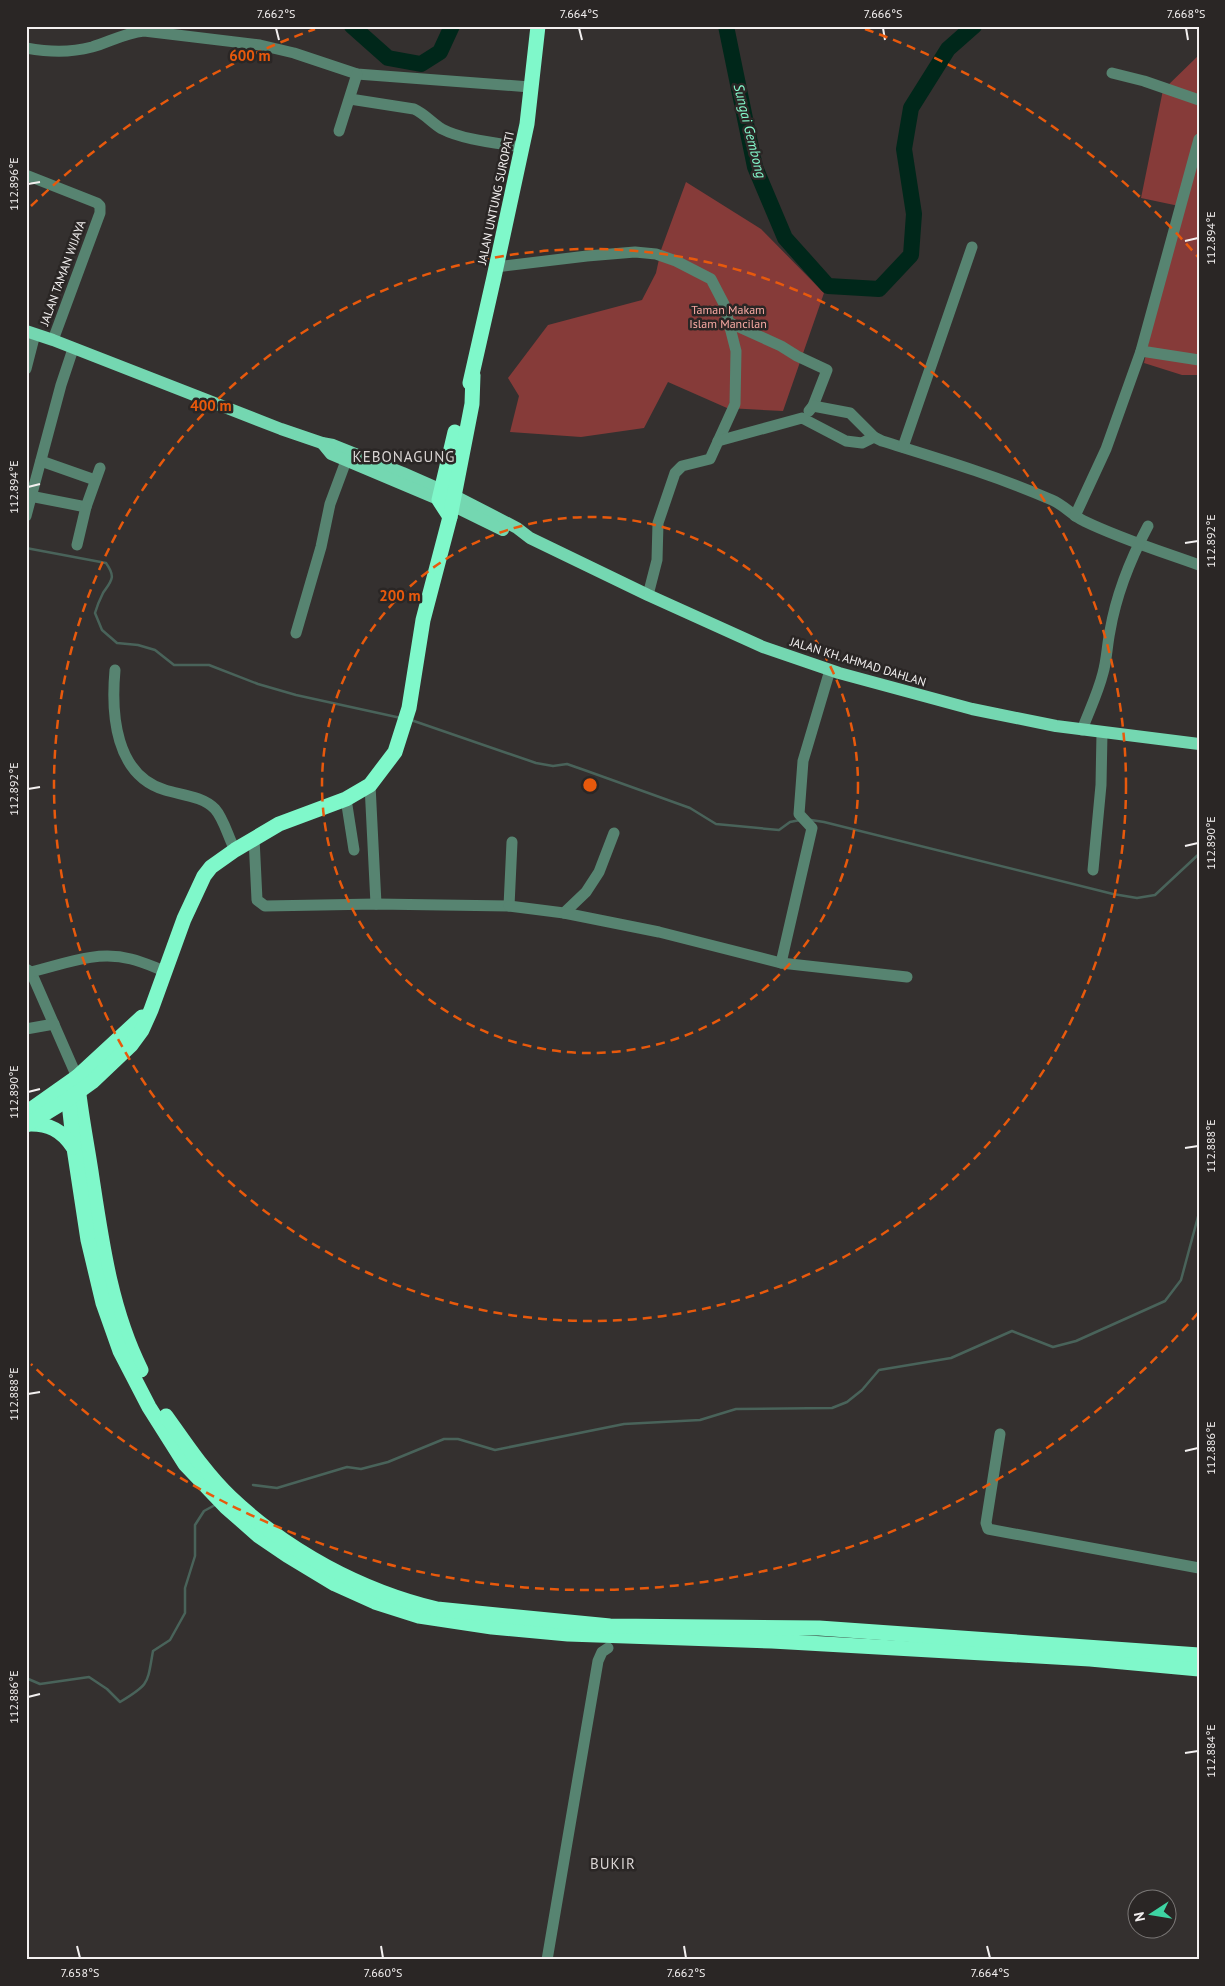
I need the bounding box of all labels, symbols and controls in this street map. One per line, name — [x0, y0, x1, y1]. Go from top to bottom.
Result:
text: 7.662°S — [257, 6, 295, 21]
text: 7.664°S — [560, 6, 598, 21]
text: 7.666°S — [864, 6, 902, 21]
text: 7.668°S — [1167, 6, 1205, 21]
text: 600 m — [229, 46, 271, 65]
water label: Sungai Gembong — [730, 82, 770, 180]
street label: JALAN UNTUNG SUROPATI — [474, 130, 517, 267]
text: 112.896°E — [6, 157, 21, 211]
text: 112.894°E — [1203, 211, 1218, 265]
street label: JALAN TAMAN WIJAYA — [36, 218, 89, 329]
park label: Taman Makam Islam Mancilan — [689, 302, 767, 331]
text: 400 m — [190, 396, 232, 415]
district label: KEBONAGUNG — [353, 447, 455, 466]
text: 112.894°E — [6, 460, 21, 514]
text: 112.892°E — [1203, 514, 1218, 568]
text: 200 m — [379, 586, 421, 605]
street label: JALAN KH. AHMAD DAHLAN — [787, 633, 928, 689]
text: 112.892°E — [6, 762, 21, 816]
centre of rings — [581, 776, 599, 794]
text: 112.890°E — [1203, 816, 1218, 870]
text: 112.890°E — [6, 1065, 21, 1119]
text: 112.888°E — [1203, 1119, 1218, 1173]
text: 112.888°E — [6, 1367, 21, 1421]
text: 112.886°E — [1203, 1421, 1218, 1475]
text: 112.886°E — [6, 1670, 21, 1724]
text: 112.884°E — [1203, 1724, 1218, 1778]
district label: BUKIR — [590, 1854, 636, 1873]
north arrow — [1128, 1888, 1178, 1938]
text: N — [1130, 1910, 1149, 1923]
text: 7.658°S — [61, 1965, 99, 1980]
text: 7.660°S — [364, 1965, 402, 1980]
text: 7.662°S — [667, 1965, 705, 1980]
text: 7.664°S — [971, 1965, 1009, 1980]

